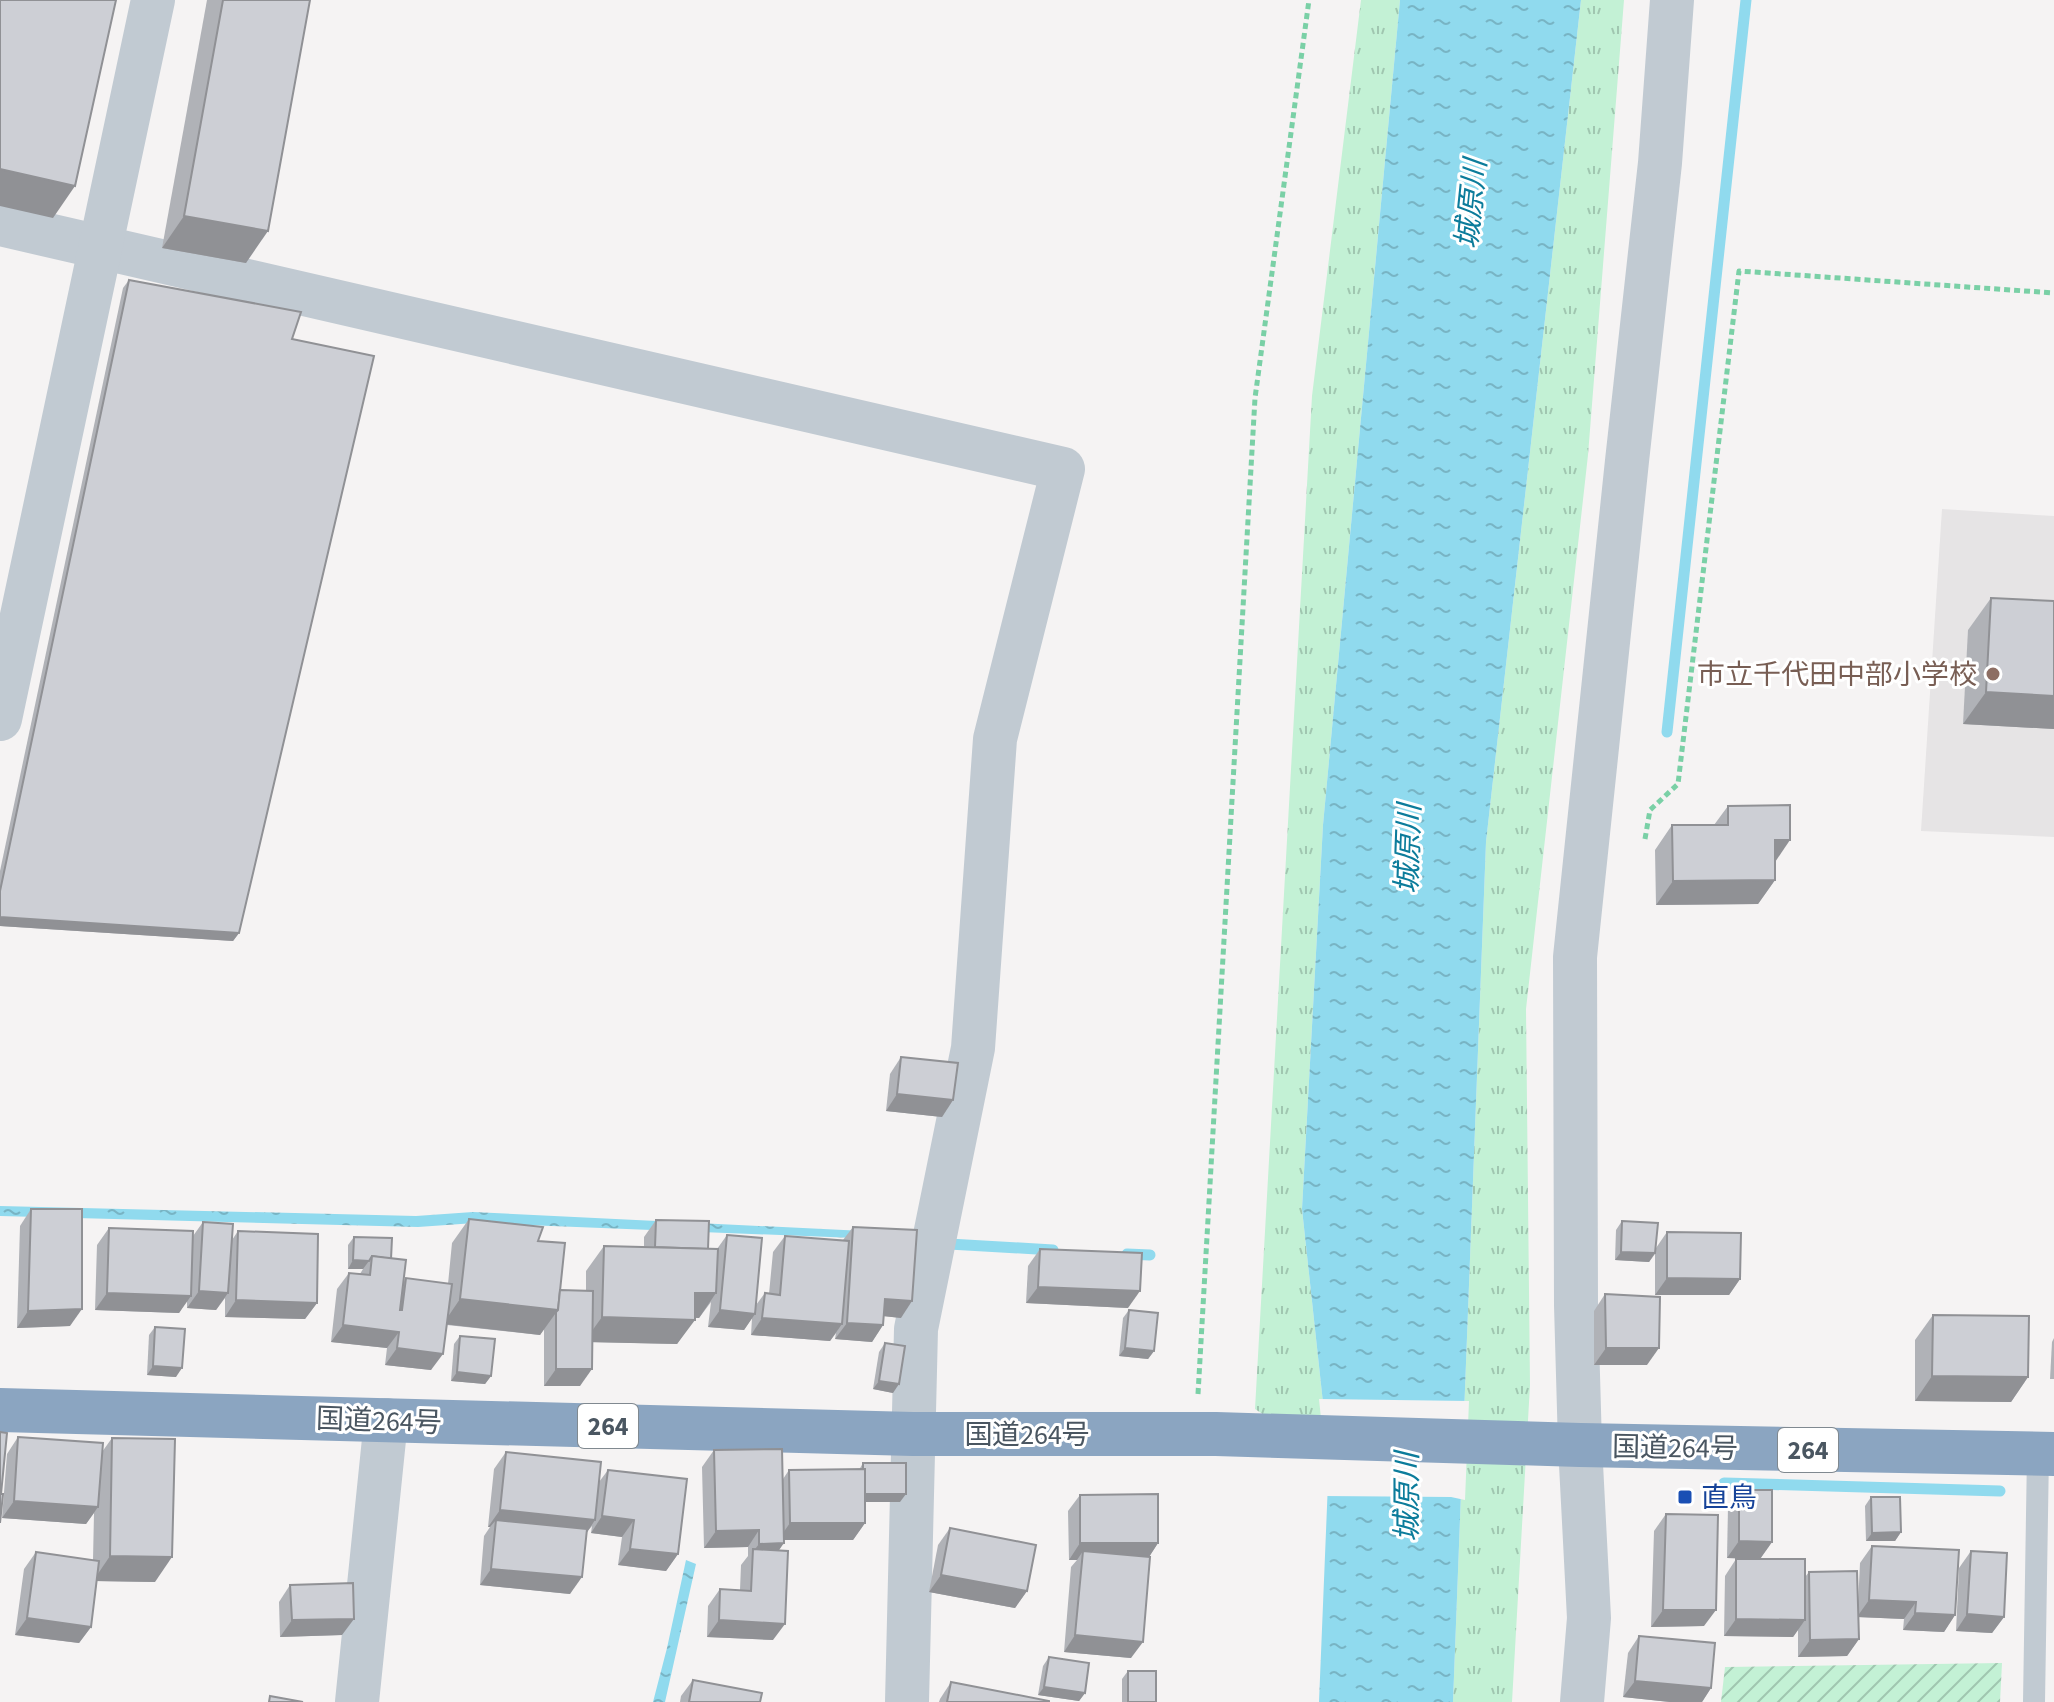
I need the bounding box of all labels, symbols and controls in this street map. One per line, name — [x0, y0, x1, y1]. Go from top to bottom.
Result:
water label: 城原川 — [1445, 154, 1498, 251]
place label: 市立千代田中部小学校 — [1697, 655, 1977, 695]
marker: 市立千代田中部小学校 — [1984, 665, 2002, 683]
water label: 城原川 — [1385, 800, 1432, 895]
street label: 国道264号 — [315, 1399, 442, 1443]
road number: 264 — [578, 1404, 638, 1448]
street label: 国道264号 — [964, 1415, 1090, 1455]
street label: 国道264号 — [1612, 1427, 1738, 1469]
road number: 264 — [1778, 1428, 1838, 1472]
water label: 城原川 — [1386, 1449, 1429, 1542]
place label: 直鳥 — [1701, 1478, 1757, 1518]
marker: 直鳥 — [1676, 1488, 1694, 1506]

